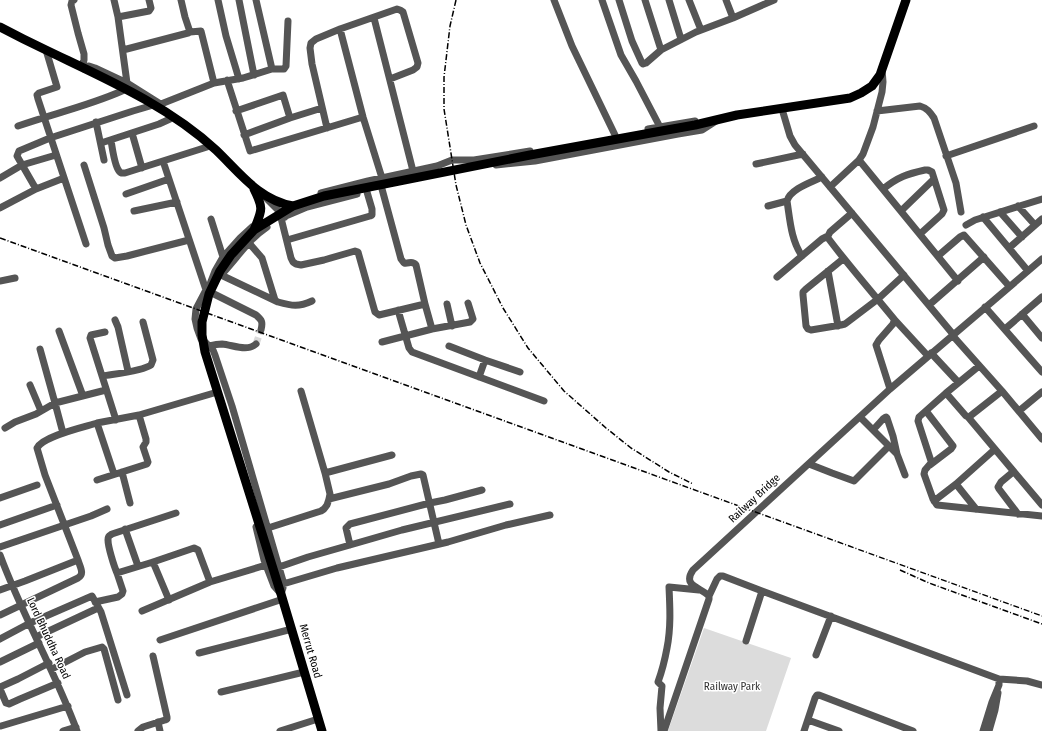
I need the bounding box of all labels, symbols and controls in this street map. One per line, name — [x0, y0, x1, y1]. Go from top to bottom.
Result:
street label: Railway Bridge — [726, 471, 783, 526]
street label: Lord Bhuddha Road — [24, 595, 73, 681]
street label: Merrut Road — [297, 623, 324, 680]
park label: Railway Park — [704, 680, 761, 693]

